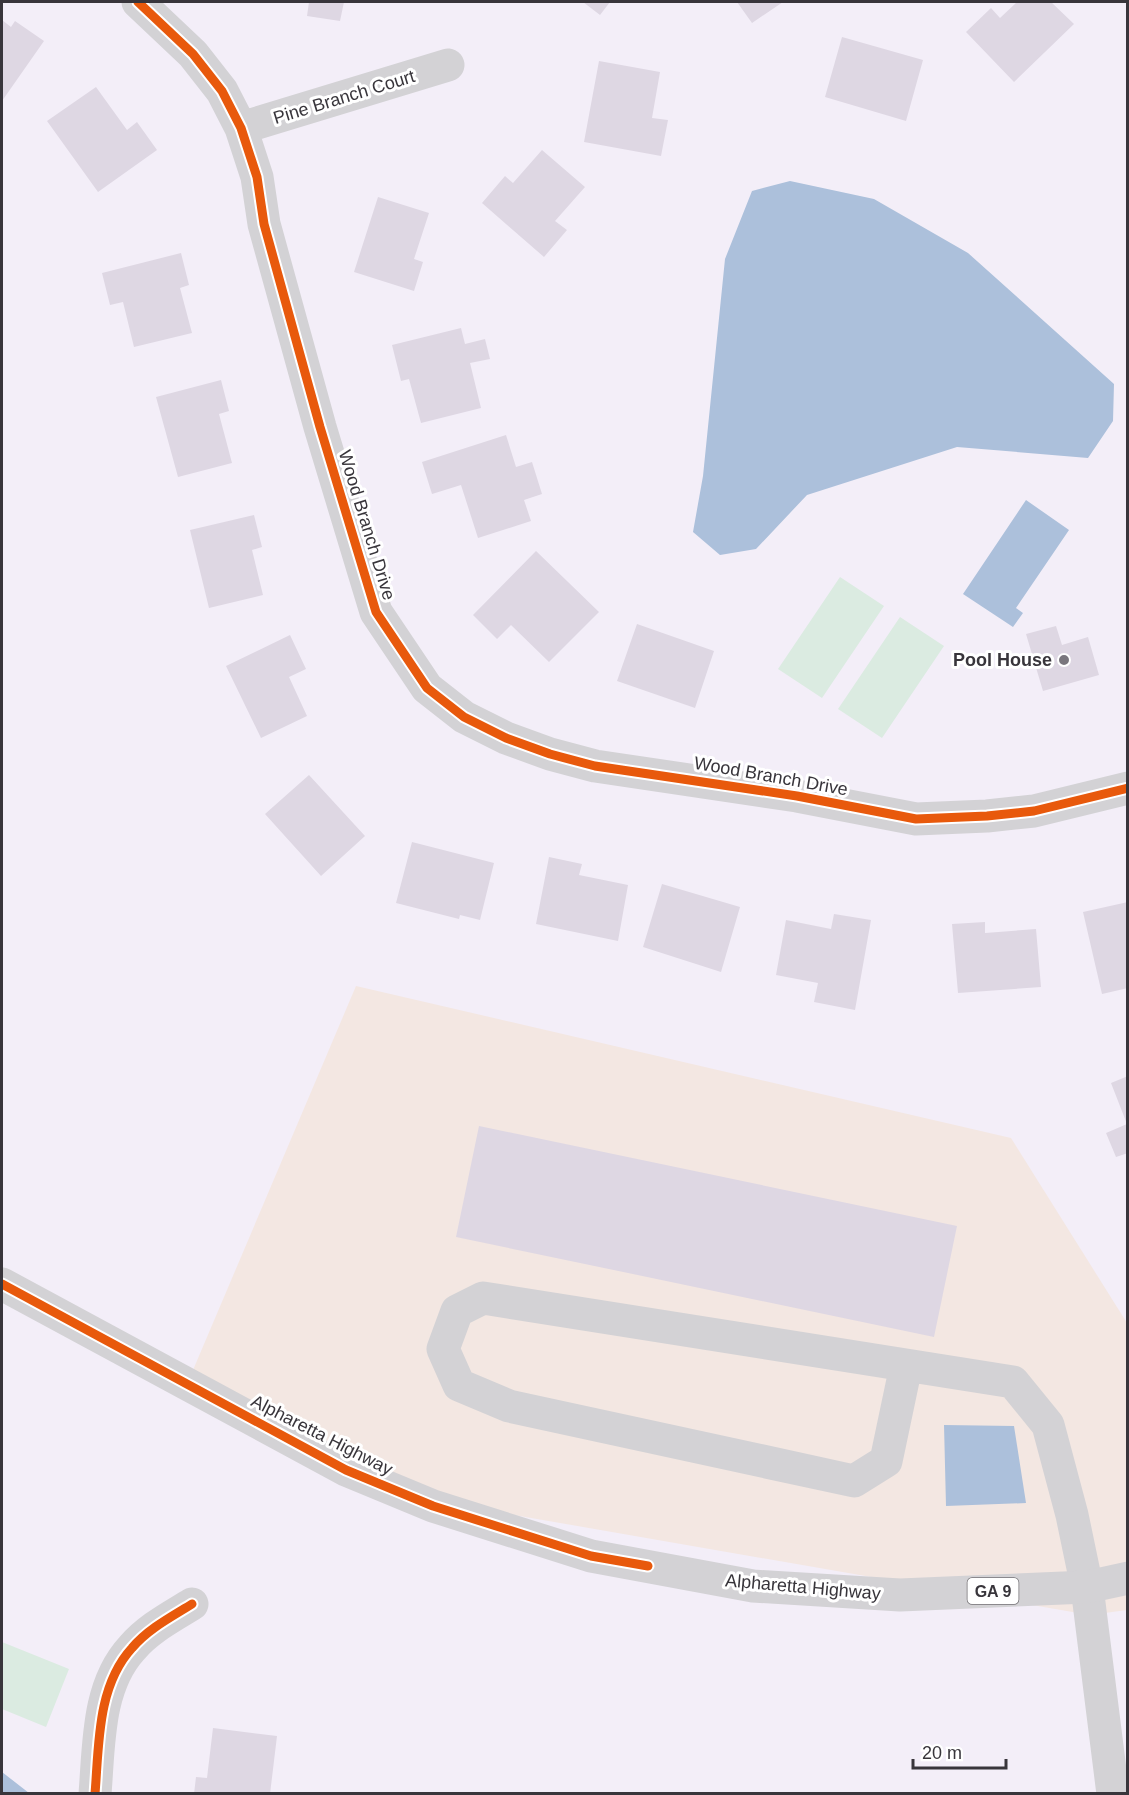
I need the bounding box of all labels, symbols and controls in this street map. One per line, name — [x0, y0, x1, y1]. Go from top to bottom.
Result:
street label: Pine Branch Court — [271, 66, 417, 128]
street label: Wood Branch Drive — [335, 448, 399, 602]
place label: Pool House — [953, 650, 1052, 670]
marker: Pool House — [1057, 653, 1071, 667]
street label: Wood Branch Drive — [693, 753, 849, 799]
street label: Alpharetta Highway — [248, 1391, 396, 1479]
street label: Alpharetta Highway — [724, 1570, 882, 1604]
road number: GA 9 — [968, 1578, 1018, 1604]
scale bar — [913, 1732, 1006, 1770]
text: 20 m — [922, 1743, 962, 1763]

